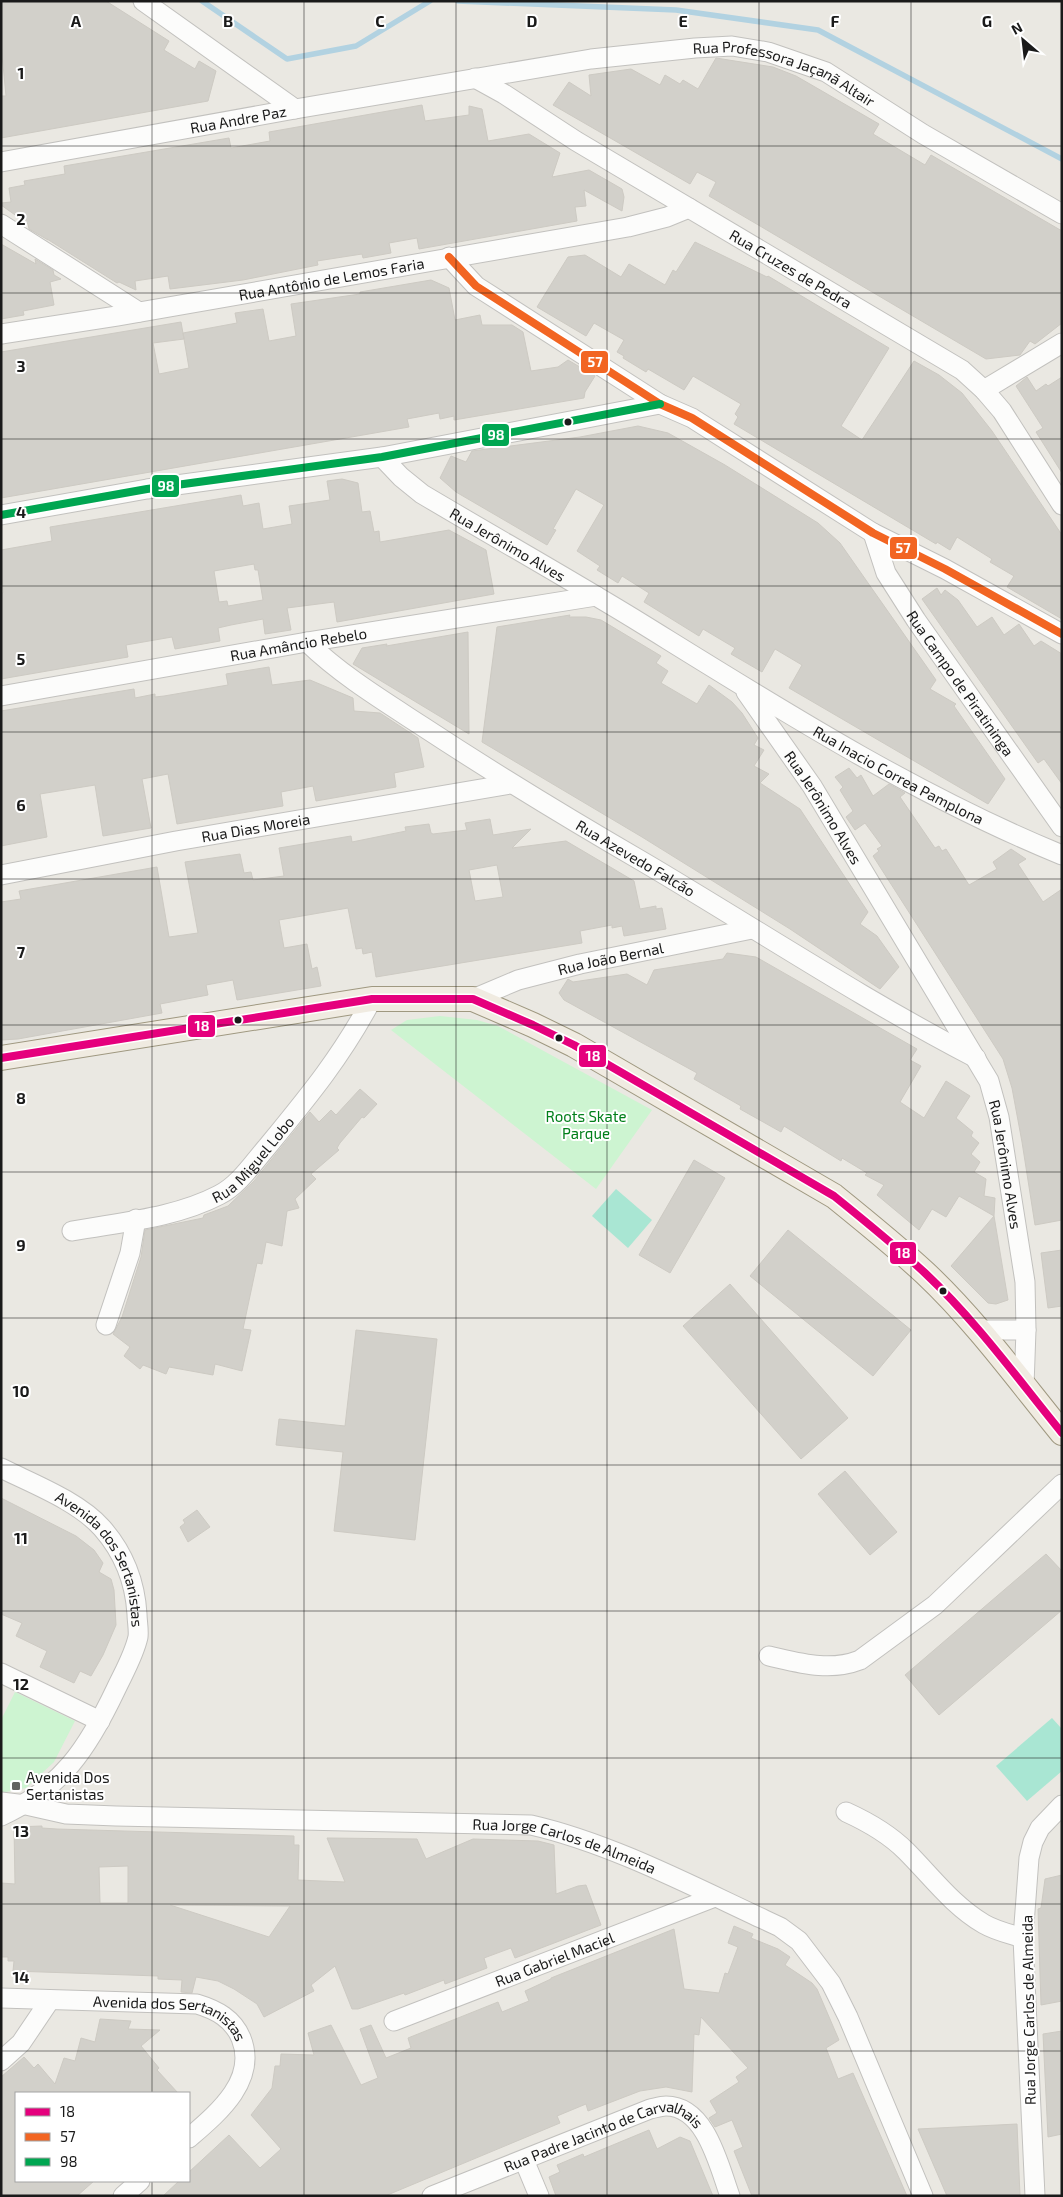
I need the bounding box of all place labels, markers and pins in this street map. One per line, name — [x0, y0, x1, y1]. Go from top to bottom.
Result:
unlabelled marker — [563, 417, 573, 427]
unlabelled marker — [233, 1015, 243, 1025]
unlabelled marker — [554, 1033, 564, 1043]
unlabelled marker — [938, 1286, 948, 1296]
place label: Avenida Dos Sertanistas — [26, 1768, 110, 1803]
marker: Avenida Dos Sertanistas — [10, 1780, 22, 1792]

